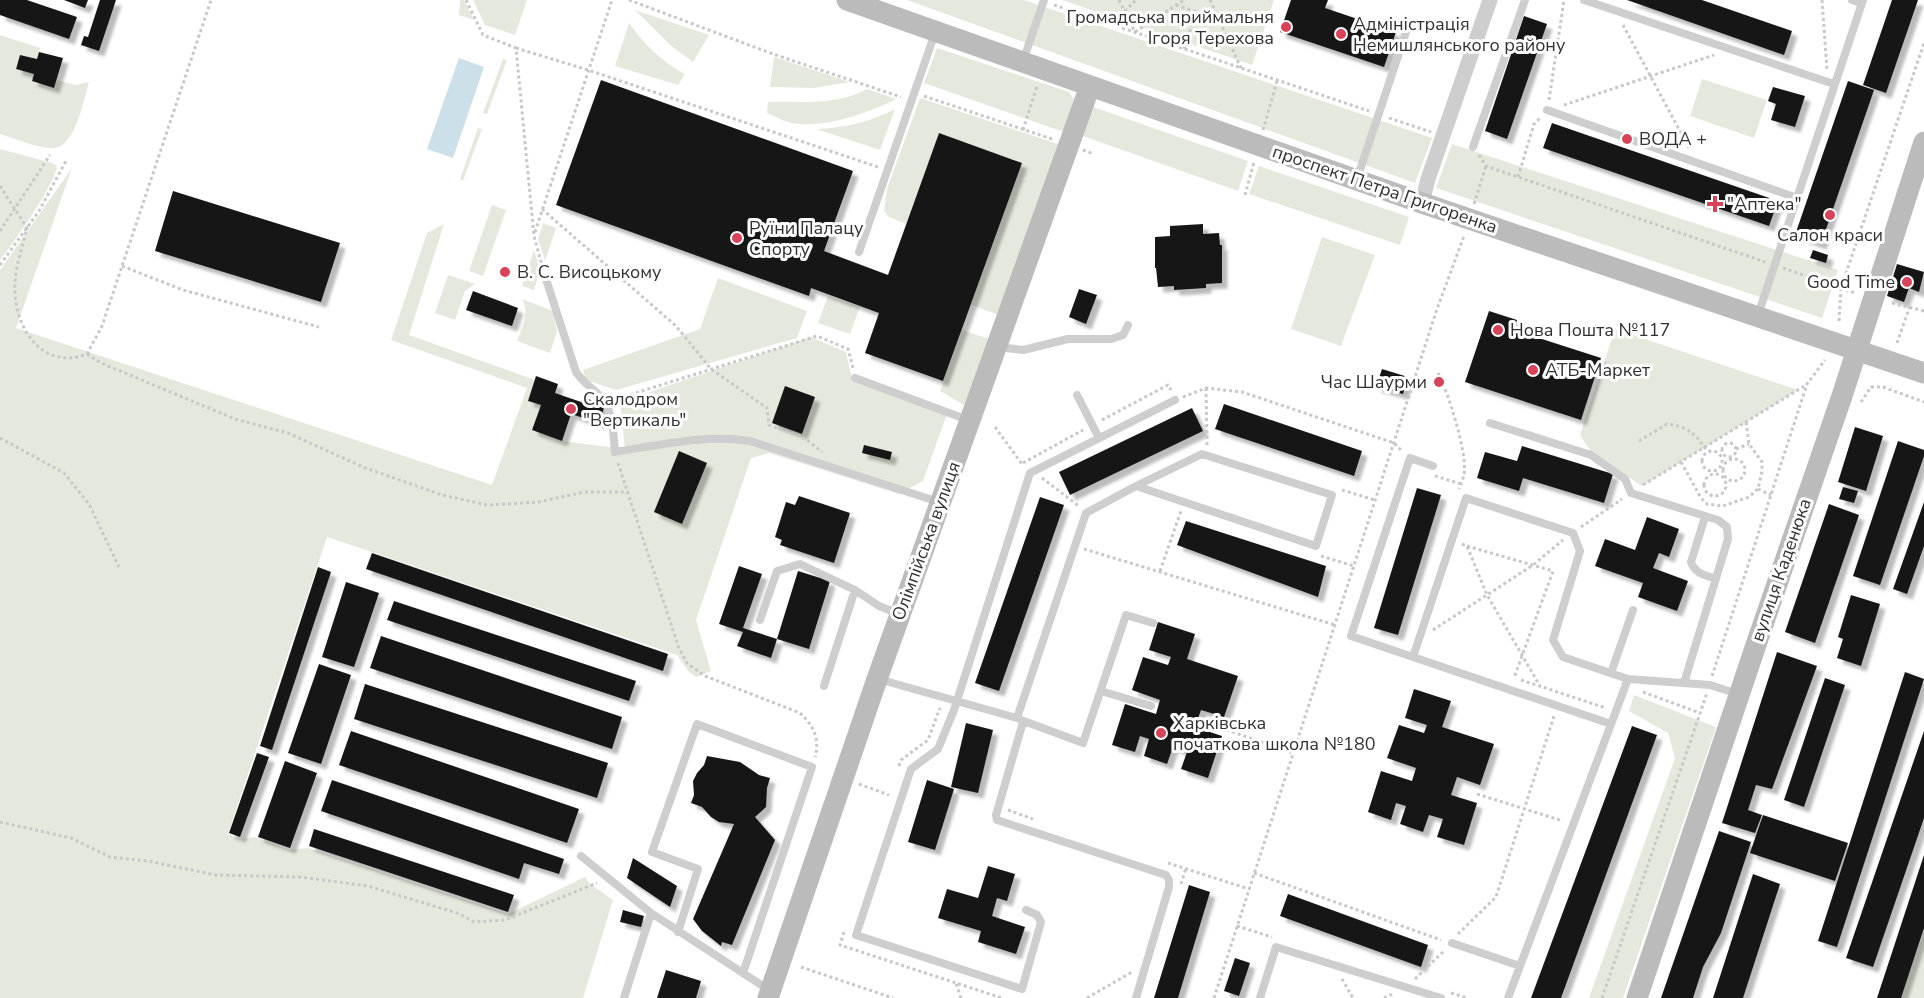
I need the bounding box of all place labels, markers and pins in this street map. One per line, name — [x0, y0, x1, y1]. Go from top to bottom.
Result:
place label: Громадська приймальня Ігоря Терехова — [1067, 5, 1274, 50]
place label: Адміністрація Немишлянського району — [1353, 12, 1566, 57]
marker: Громадська приймальня Ігоря Терехова — [1279, 20, 1293, 34]
marker: Адміністрація Немишлянського району — [1334, 27, 1348, 41]
place label: ВОДА + — [1639, 127, 1707, 151]
marker: ВОДА + — [1620, 132, 1634, 146]
place label: "Аптека" — [1727, 192, 1802, 216]
marker: "Аптека" — [1708, 197, 1722, 211]
marker: Салон краси — [1823, 208, 1837, 222]
place label: Руїни Палацу Спорту — [749, 216, 864, 261]
place label: Салон краси — [1777, 223, 1883, 247]
marker: Руїни Палацу Спорту — [730, 231, 744, 245]
place label: В. С. Висоцькому — [517, 260, 662, 284]
marker: В. С. Висоцькому — [498, 265, 512, 279]
place label: Good Time — [1807, 270, 1895, 294]
marker: Good Time — [1900, 275, 1914, 289]
place label: Нова Пошта №117 — [1510, 318, 1670, 342]
marker: Нова Пошта №117 — [1491, 323, 1505, 337]
place label: АТБ-Маркет — [1545, 358, 1650, 382]
marker: АТБ-Маркет — [1526, 363, 1540, 377]
place label: Час Шаурми — [1321, 370, 1427, 394]
marker: Час Шаурми — [1432, 375, 1446, 389]
place label: Скалодром "Вертикаль" — [583, 387, 686, 432]
marker: Скалодром "Вертикаль" — [564, 402, 578, 416]
place label: Харківська початкова школа №180 — [1173, 711, 1376, 756]
marker: Харківська початкова школа №180 — [1154, 726, 1168, 740]

